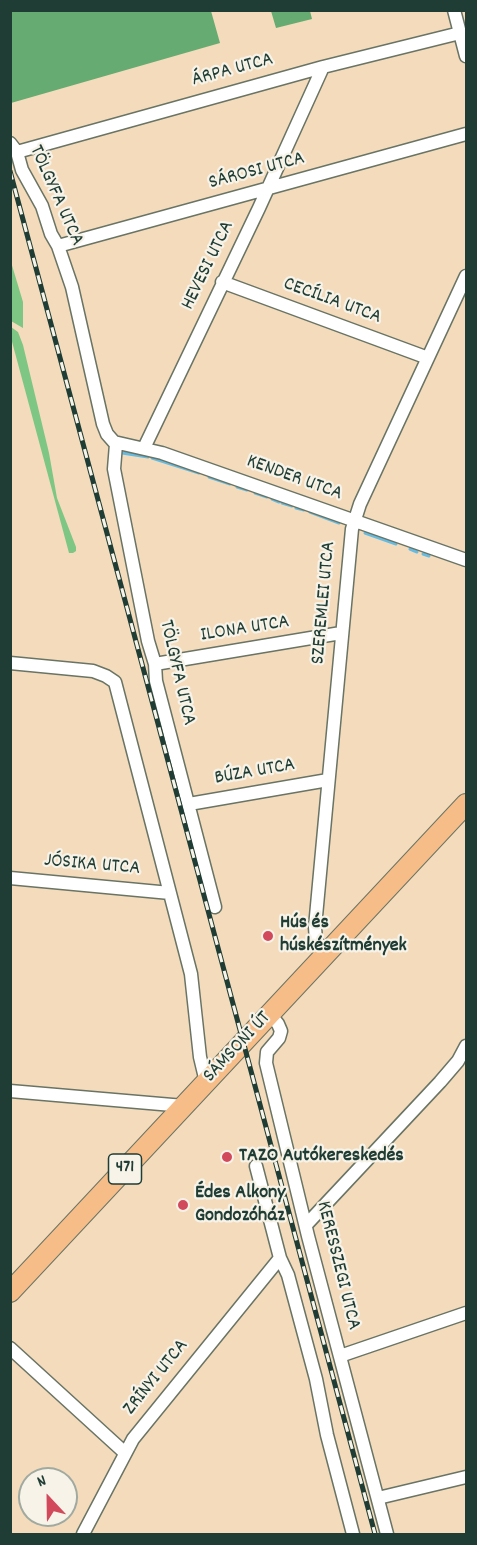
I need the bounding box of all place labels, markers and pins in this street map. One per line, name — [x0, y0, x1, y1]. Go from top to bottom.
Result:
place label: Hús és húskészítmények — [280, 912, 407, 959]
marker: Hús és húskészítmények — [261, 929, 275, 943]
place label: TAZO Autókereskedés — [239, 1145, 404, 1169]
marker: TAZO Autókereskedés — [220, 1150, 234, 1164]
place label: Édes Alkony Gondozóház — [195, 1182, 285, 1229]
marker: Édes Alkony Gondozóház — [176, 1198, 190, 1212]

